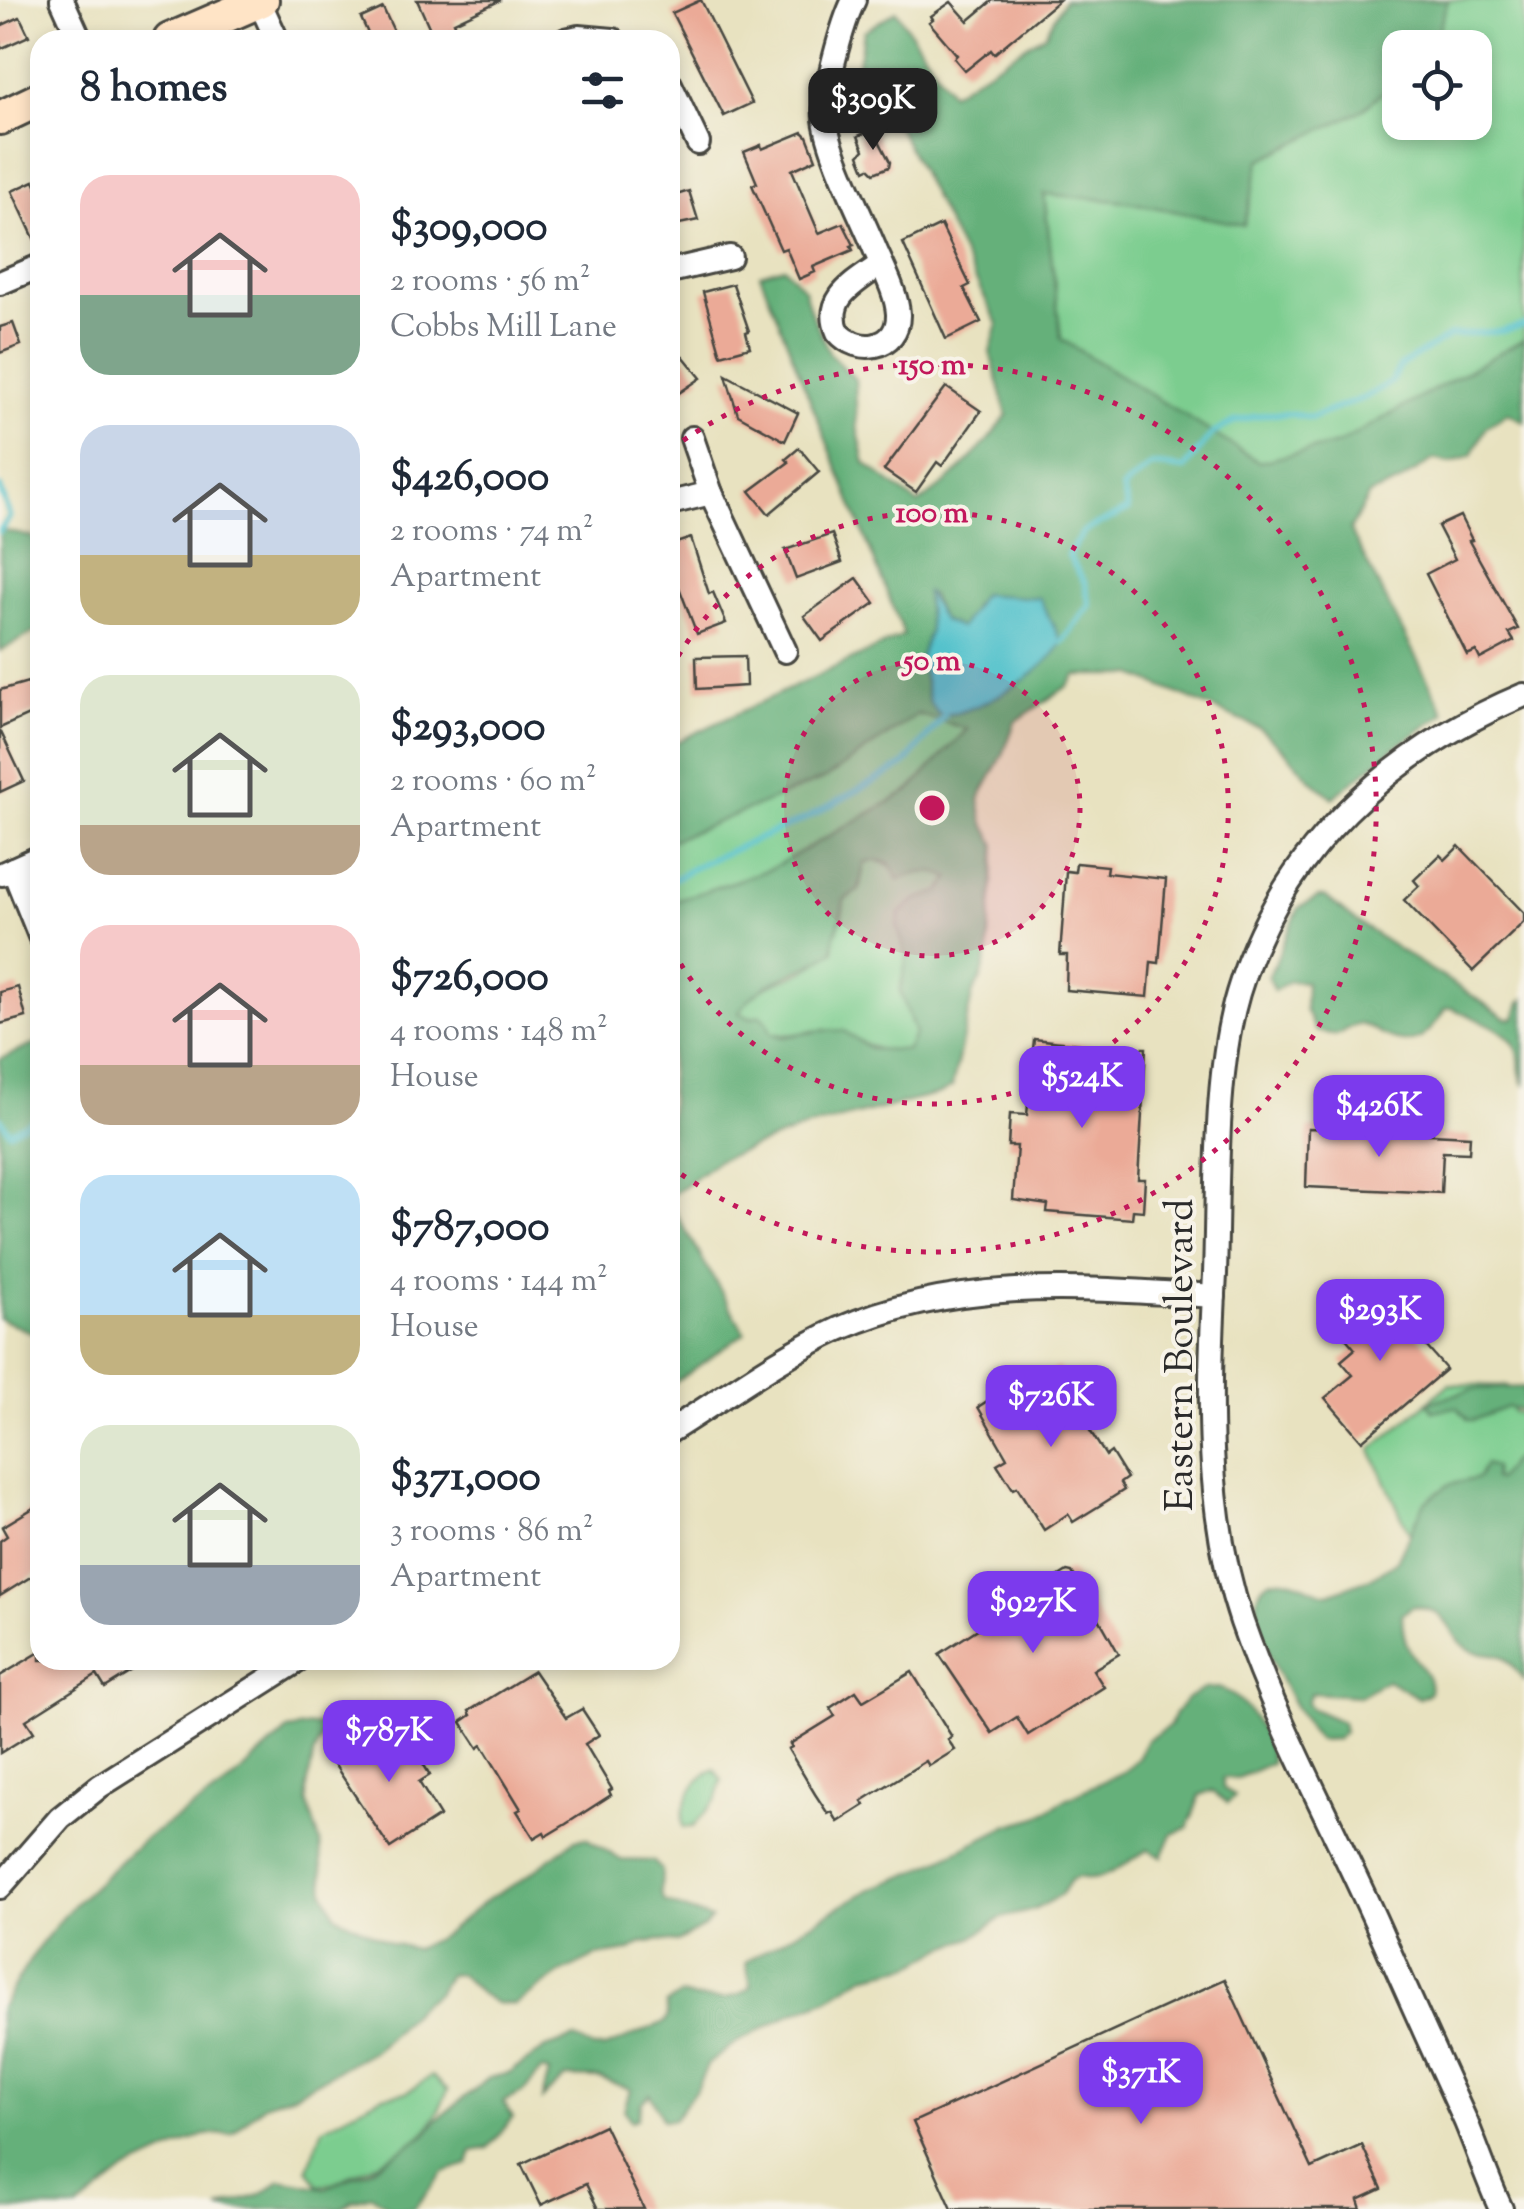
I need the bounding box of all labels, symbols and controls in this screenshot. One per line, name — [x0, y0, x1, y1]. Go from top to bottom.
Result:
map controls — [1382, 30, 1492, 140]
button: locate — [1382, 30, 1492, 140]
text: 8 homes — [80, 60, 228, 120]
icon: filters — [575, 63, 630, 118]
pin: $309K — [803, 68, 943, 153]
text: $309K — [830, 77, 916, 123]
text: $309,000 — [390, 199, 548, 259]
icon: home — [160, 215, 280, 335]
text: 2 rooms · 56 m² — [390, 259, 590, 305]
text: Cobbs Mill Lane — [390, 305, 617, 351]
text: 150 m — [898, 345, 966, 388]
text: $426,000 — [390, 449, 549, 509]
icon: home — [160, 465, 280, 585]
text: 100 m — [896, 493, 969, 536]
text: 2 rooms · 74 m² — [390, 509, 594, 555]
text: Apartment — [390, 555, 541, 601]
text: 50 m — [901, 641, 961, 684]
text: $293,000 — [390, 699, 545, 759]
icon: home — [160, 715, 280, 835]
text: 2 rooms · 60 m² — [390, 759, 596, 805]
centre of rings — [914, 790, 950, 826]
text: Apartment — [390, 805, 541, 851]
text: $726,000 — [390, 949, 549, 1009]
icon: home — [160, 965, 280, 1085]
text: 4 rooms · 148 m² — [390, 1009, 608, 1055]
pin: $524K — [1012, 1046, 1152, 1131]
text: House — [390, 1055, 479, 1101]
text: $524K — [1041, 1055, 1123, 1101]
pin: $426K — [1309, 1075, 1449, 1160]
text: $426K — [1335, 1084, 1423, 1130]
street label: Eastern Boulevard — [1154, 1198, 1211, 1512]
text: $787,000 — [390, 1199, 549, 1259]
icon: home — [160, 1215, 280, 1335]
text: 4 rooms · 144 m² — [390, 1259, 608, 1305]
pin: $293K — [1310, 1279, 1450, 1364]
text: $293K — [1338, 1288, 1422, 1334]
text: House — [390, 1305, 479, 1351]
pin: $726K — [981, 1365, 1121, 1450]
text: $726K — [1008, 1374, 1094, 1420]
text: $371,000 — [390, 1449, 541, 1509]
icon: home — [160, 1465, 280, 1585]
text: 3 rooms · 86 m² — [390, 1509, 593, 1555]
text: Apartment — [390, 1555, 541, 1601]
pin: $927K — [963, 1571, 1103, 1656]
text: $927K — [990, 1580, 1076, 1626]
pin: $787K — [319, 1700, 459, 1785]
text: $787K — [345, 1709, 433, 1755]
pin: $371K — [1071, 2042, 1211, 2127]
text: $371K — [1101, 2051, 1181, 2097]

